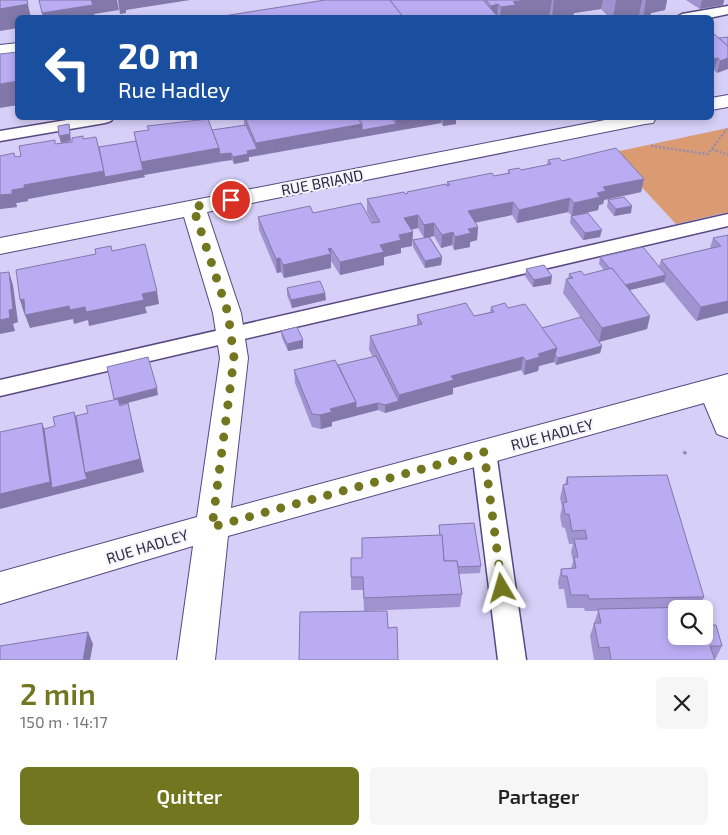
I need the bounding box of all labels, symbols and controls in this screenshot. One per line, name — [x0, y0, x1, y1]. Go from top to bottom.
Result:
text: 20 m — [118, 34, 199, 76]
icon: left — [35, 35, 100, 100]
text: Rue Hadley — [118, 76, 230, 102]
street label: RUE BRIAND — [279, 165, 365, 199]
pin — [210, 179, 252, 221]
icon: arrive — [217, 186, 245, 214]
street label: RUE HADLEY — [509, 414, 596, 454]
street label: RUE HADLEY — [104, 525, 191, 567]
position arrow — [475, 561, 527, 613]
map controls — [668, 600, 713, 645]
button: search — [668, 600, 713, 645]
text: 2 min — [20, 675, 96, 711]
button: close — [656, 677, 708, 729]
text: 150 m · 14:17 — [20, 712, 108, 731]
button: Quitter — [20, 767, 359, 825]
button: Partager — [369, 767, 708, 825]

